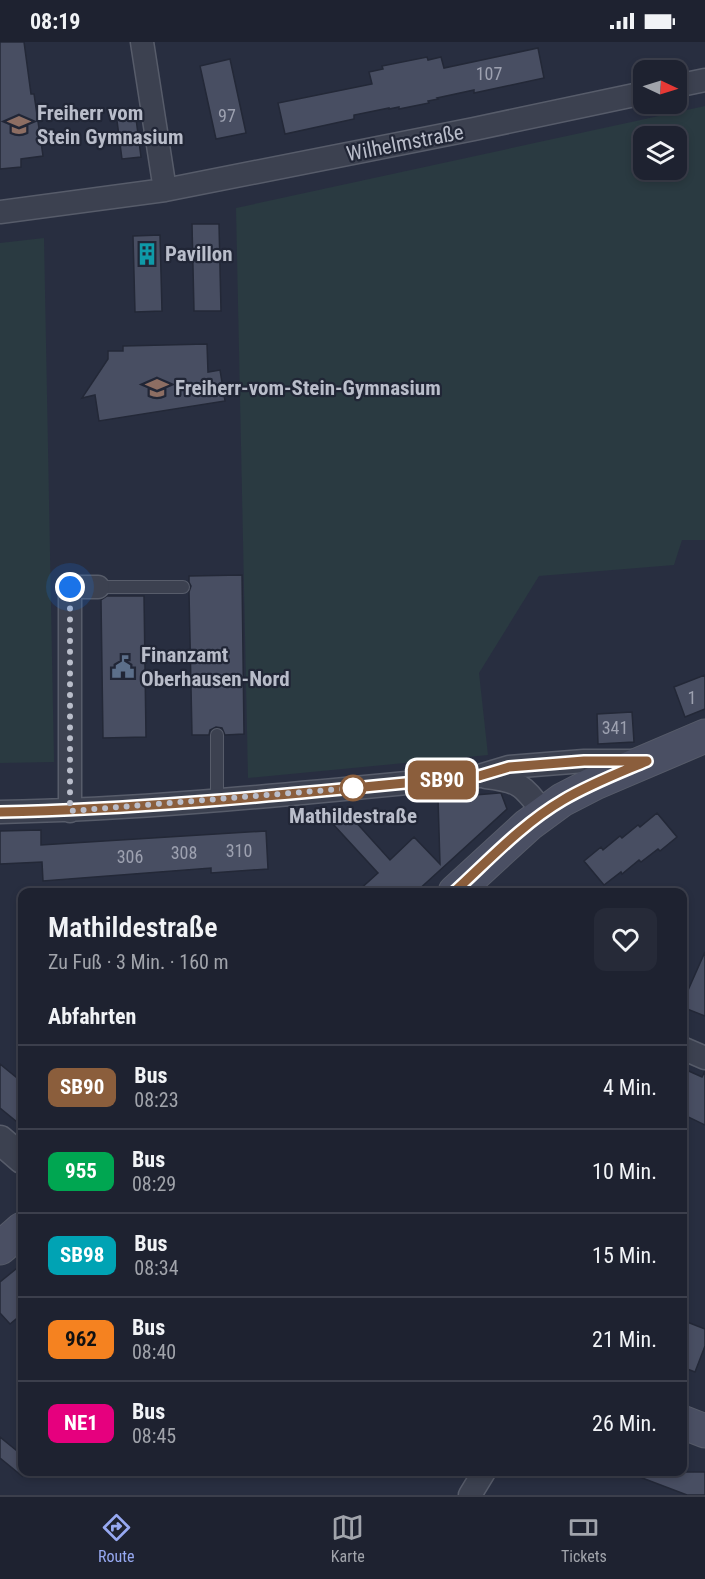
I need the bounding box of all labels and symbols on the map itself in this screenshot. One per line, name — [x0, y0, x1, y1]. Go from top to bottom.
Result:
north arrow — [633, 60, 687, 114]
house number: 107 — [476, 63, 502, 84]
place label: Freiherr vom Stein Gymnasium — [37, 101, 183, 149]
house number: 97 — [218, 105, 236, 126]
school or university icon: Freiherr vom Stein Gymnasium — [6, 112, 32, 138]
street label: Wilhelmstraße — [344, 120, 466, 166]
building icon: Pavillon — [134, 241, 160, 267]
place label: Pavillon — [165, 242, 233, 266]
school or university icon: Freiherr-vom-Stein-Gymnasium — [144, 375, 170, 401]
place label: Freiherr-vom-Stein-Gymnasium — [175, 376, 441, 400]
your location — [55, 572, 85, 602]
place label: Finanzamt Oberhausen-Nord — [141, 643, 290, 691]
public building icon: Finanzamt Oberhausen-Nord — [110, 654, 136, 680]
house number: 1 — [688, 687, 696, 708]
house number: 341 — [602, 717, 628, 738]
line badge: SB90 — [400, 760, 484, 800]
marker: Mathildestraße — [340, 775, 366, 801]
place label: Mathildestraße — [289, 804, 417, 828]
house number: 310 — [226, 840, 252, 861]
house number: 308 — [171, 842, 197, 863]
house number: 306 — [117, 846, 143, 867]

